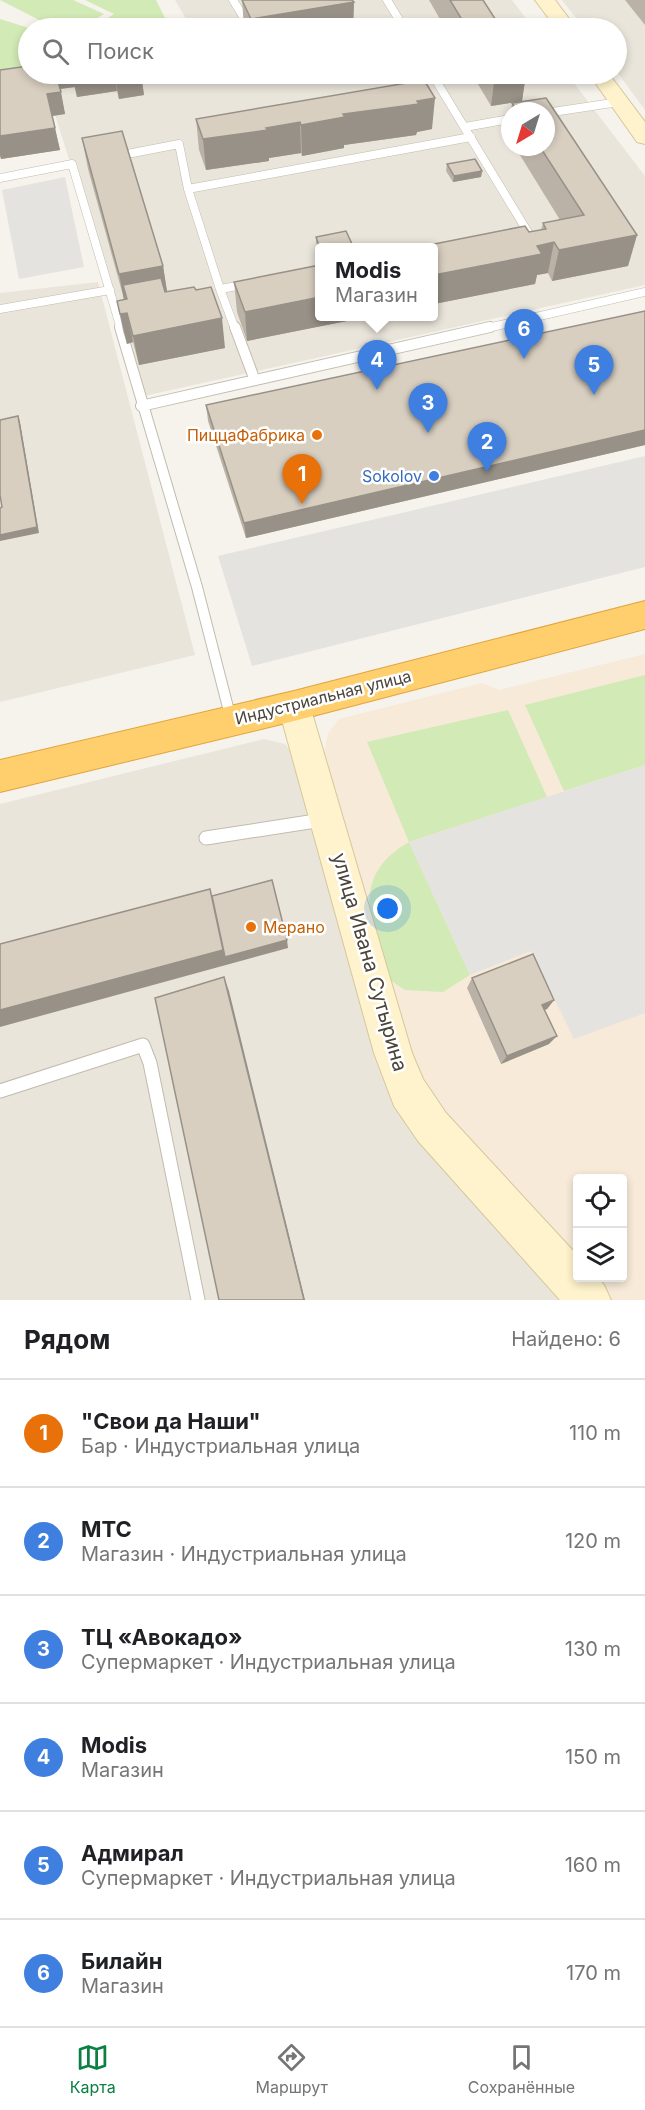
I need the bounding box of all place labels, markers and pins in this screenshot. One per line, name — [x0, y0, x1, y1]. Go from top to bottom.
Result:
pin: 6 — [504, 310, 544, 359]
pin: 4 — [358, 340, 397, 390]
pin: 5 — [574, 346, 614, 395]
pin: 3 — [408, 384, 448, 433]
pin: 2 — [468, 422, 506, 472]
place label: ПиццаФабрика — [187, 425, 305, 445]
marker: ПиццаФабрика — [310, 428, 324, 442]
pin: 1 — [282, 454, 322, 504]
place label: Sokolov — [362, 466, 422, 486]
marker: Sokolov — [427, 469, 441, 483]
place label: Мерано — [263, 917, 325, 937]
marker: Мерано — [244, 920, 258, 934]

